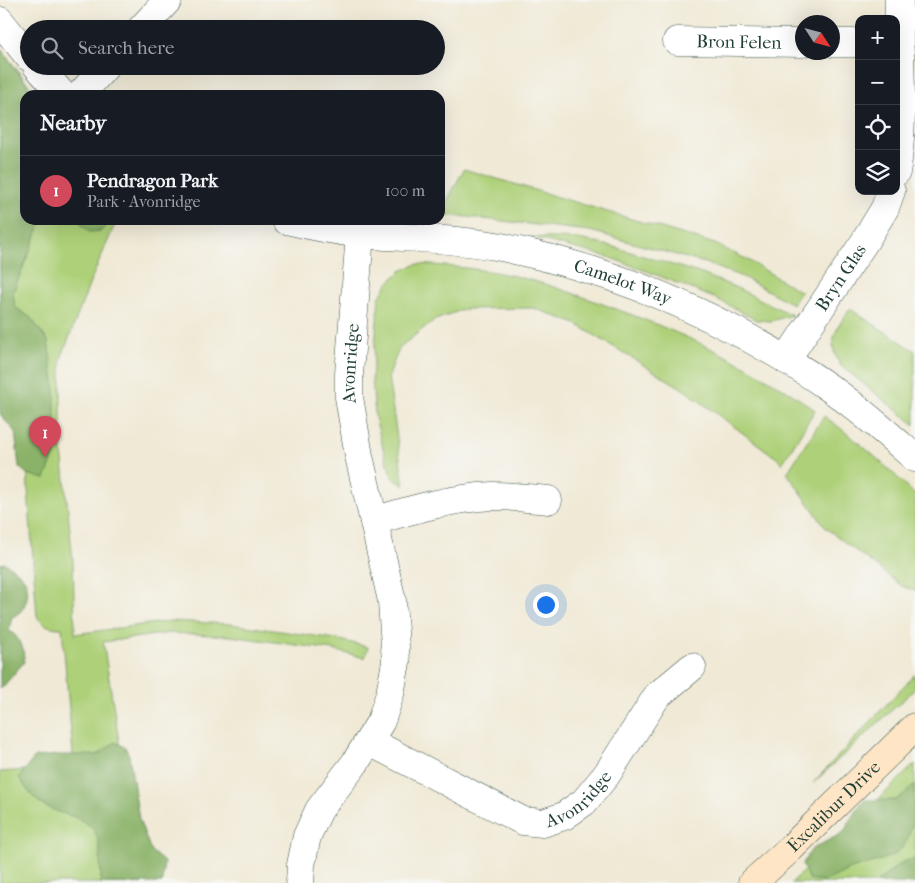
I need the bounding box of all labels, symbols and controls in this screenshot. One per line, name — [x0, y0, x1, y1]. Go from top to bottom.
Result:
north arrow — [795, 15, 840, 60]
map controls — [855, 15, 900, 195]
button: + — [855, 15, 900, 60]
search box — [20, 20, 445, 75]
street label: Bron Felen — [696, 31, 782, 53]
icon: search — [38, 34, 66, 62]
text: Search here — [78, 37, 174, 59]
button: − — [855, 60, 900, 105]
button: locate — [855, 105, 900, 150]
text: Nearby — [40, 111, 106, 135]
button: layers — [855, 150, 900, 195]
text: Pendragon Park — [87, 170, 218, 192]
text: 1 — [53, 181, 59, 200]
text: 100 m — [385, 181, 425, 200]
text: Park · Avonridge — [87, 192, 200, 211]
street label: Bryn Glas — [811, 240, 871, 315]
street label: Camelot Way — [572, 255, 676, 310]
street label: Avonridge — [338, 323, 363, 407]
pin: 1 — [29, 416, 61, 457]
your location — [533, 592, 559, 618]
street label: Excalibur Drive — [783, 756, 885, 856]
street label: Avonridge — [542, 766, 616, 832]

